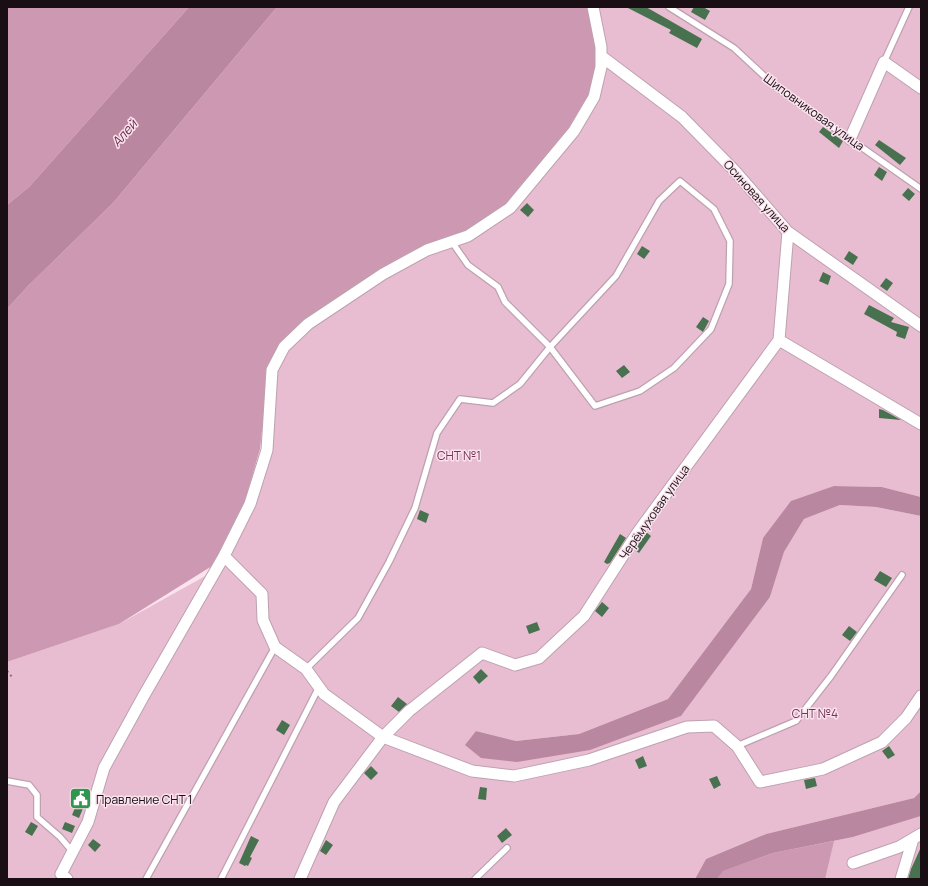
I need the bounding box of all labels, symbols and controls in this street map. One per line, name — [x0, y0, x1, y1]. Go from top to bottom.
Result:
street label: Шиповниковая улица — [760, 70, 868, 154]
water label: Алей — [107, 114, 142, 150]
street label: Осиновая улица — [720, 156, 794, 236]
park label: СНТ №1 — [437, 447, 481, 464]
street label: Черёмуховая улица — [615, 461, 693, 563]
park label: СНТ №4 — [792, 705, 838, 722]
public building icon: Правление СНТ 1 — [68, 786, 94, 812]
place label: Правление СНТ 1 — [96, 791, 192, 808]

